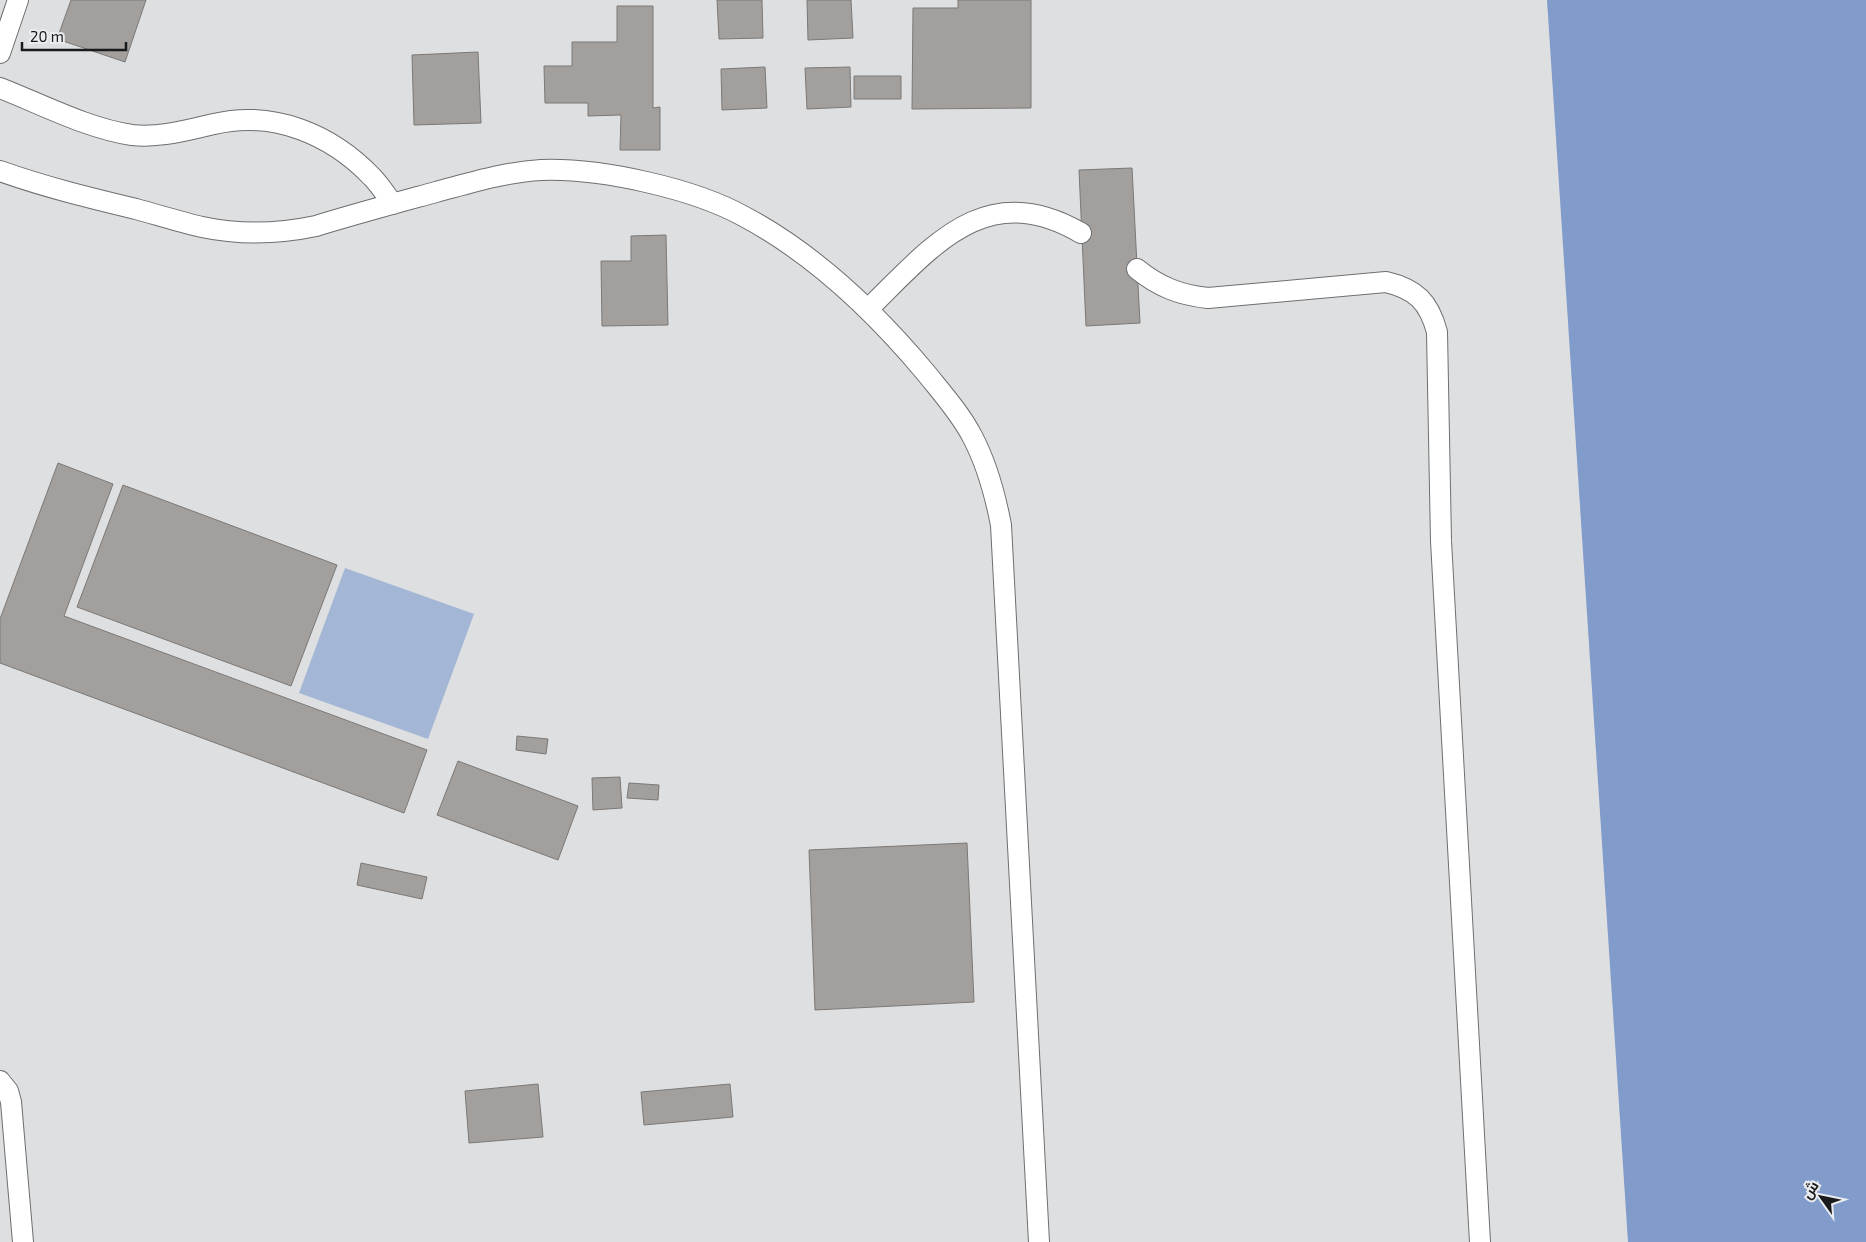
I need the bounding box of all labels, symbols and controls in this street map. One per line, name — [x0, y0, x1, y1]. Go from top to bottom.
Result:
scale bar — [22, 20, 126, 52]
text: 20 m — [30, 27, 64, 45]
north arrow — [1796, 1172, 1846, 1222]
text: ش — [1798, 1177, 1823, 1202]

